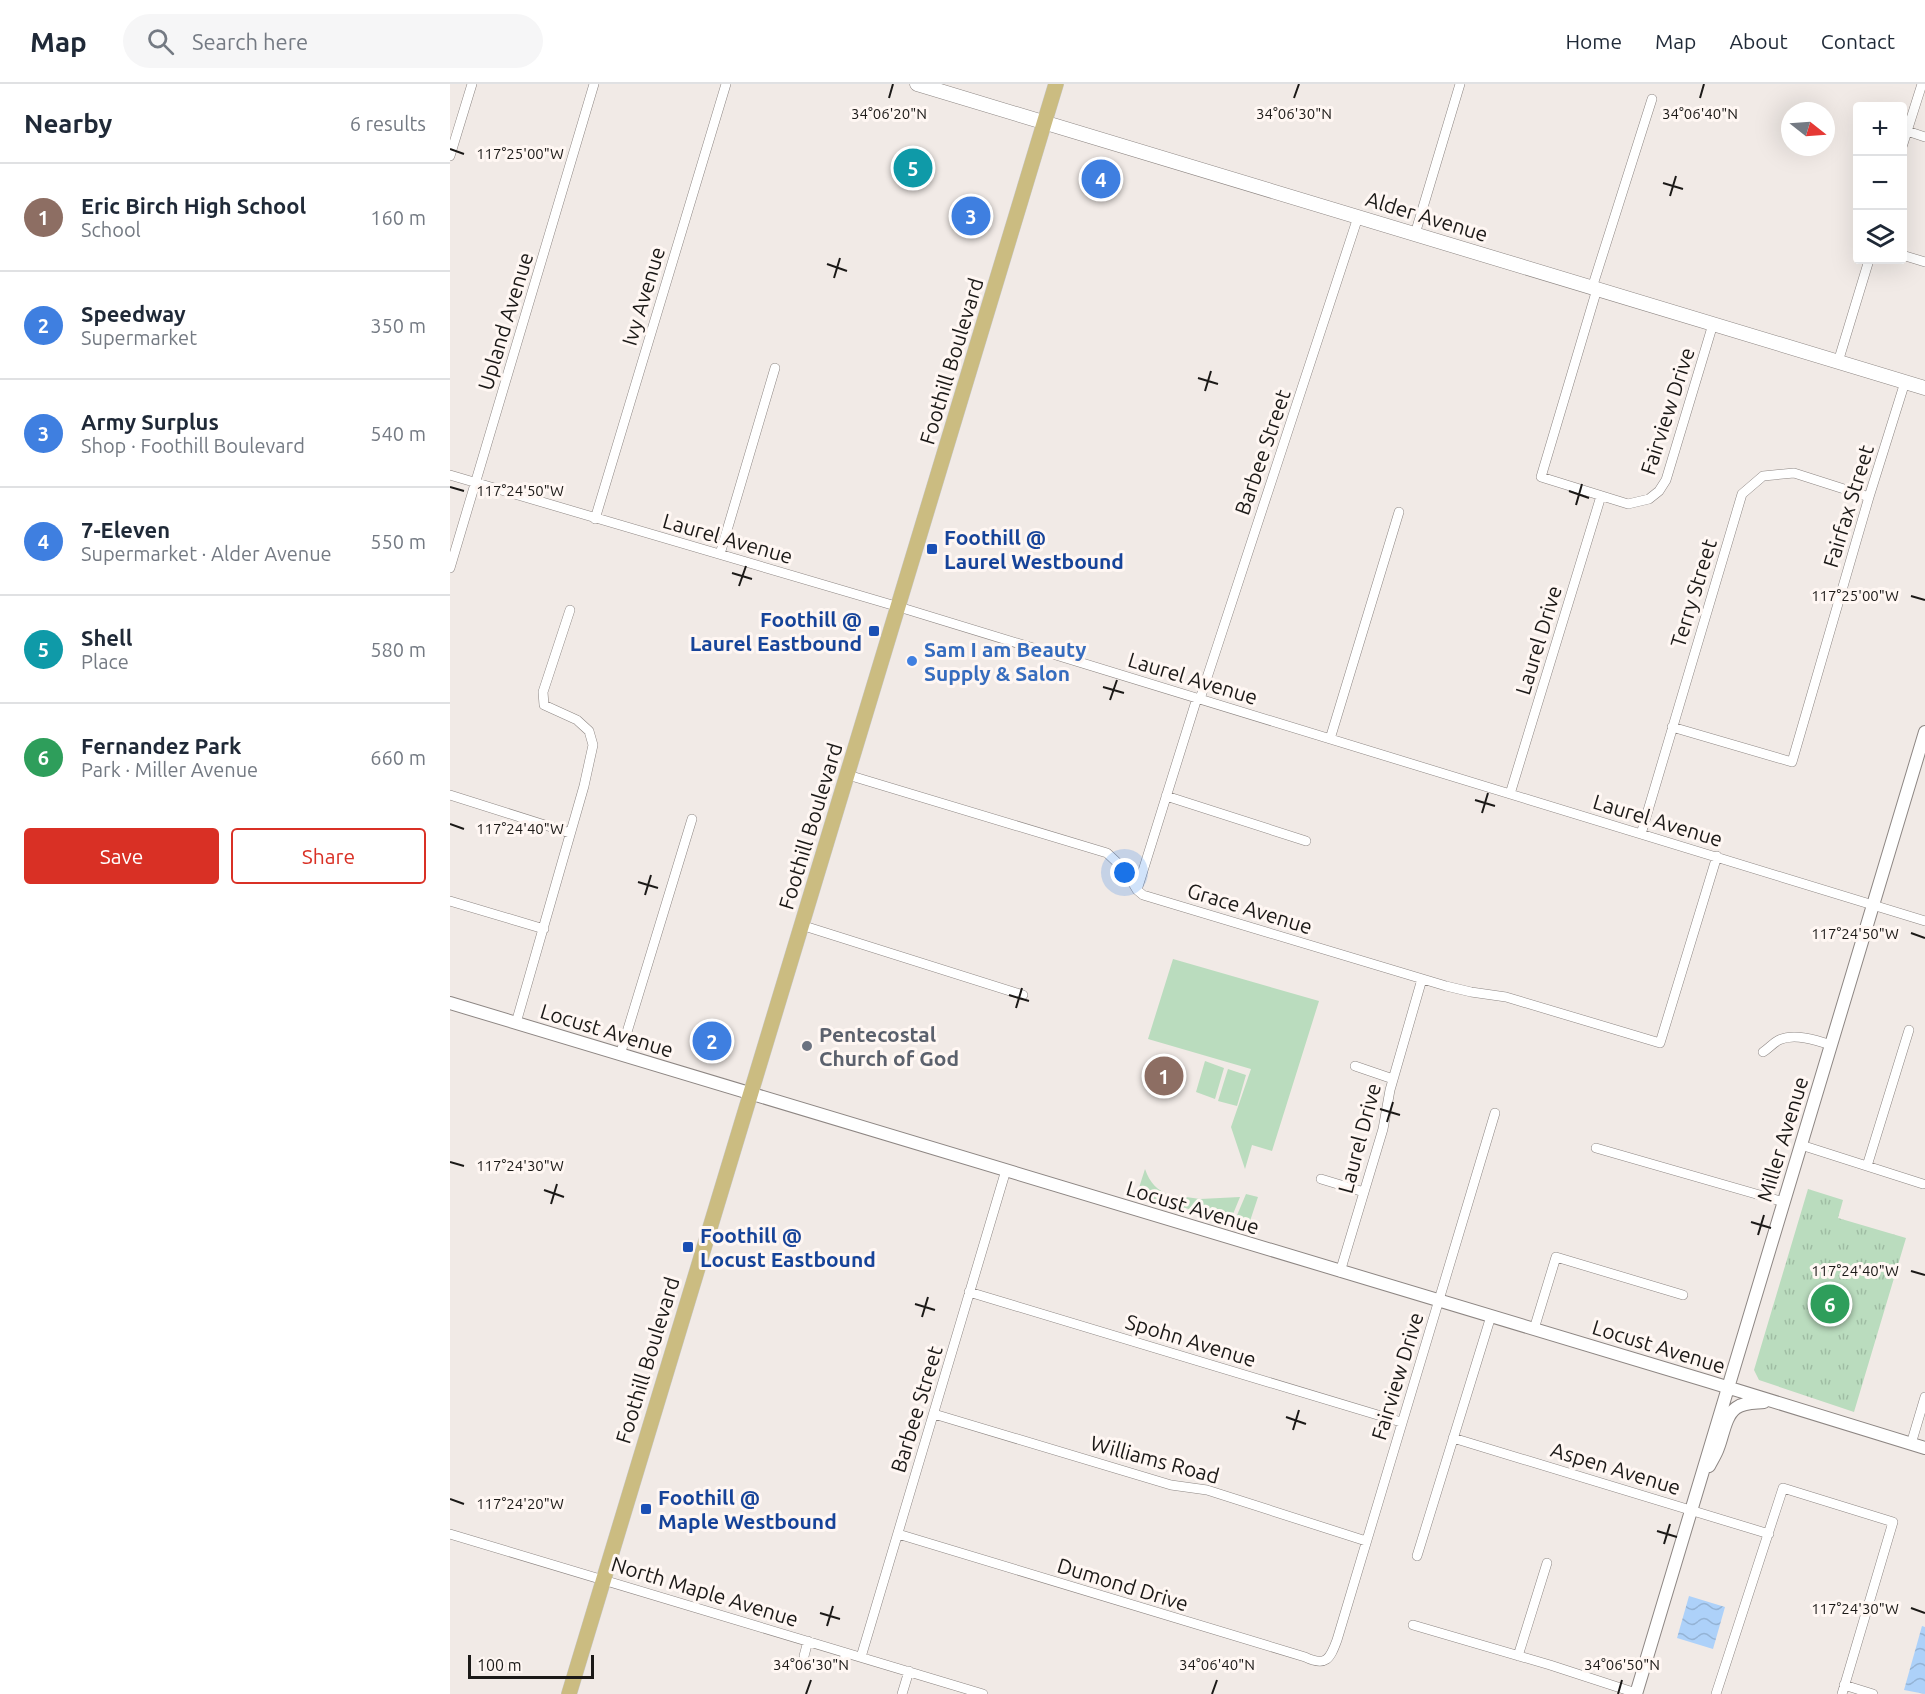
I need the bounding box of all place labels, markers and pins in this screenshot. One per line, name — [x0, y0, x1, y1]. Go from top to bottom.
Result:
pin: 5 — [894, 146, 932, 190]
pin: 4 — [1082, 156, 1120, 202]
pin: 3 — [952, 194, 990, 238]
place label: Foothill @ Laurel Westbound — [944, 525, 1124, 573]
marker: Foothill @ Laurel Westbound — [925, 542, 939, 556]
place label: Foothill @ Laurel Eastbound — [690, 607, 862, 655]
marker: Foothill @ Laurel Eastbound — [867, 624, 881, 638]
place label: Sam I am Beauty Supply & Salon — [924, 637, 1086, 685]
marker: Sam I am Beauty Supply & Salon — [905, 654, 919, 668]
pin: 2 — [692, 1018, 732, 1064]
place label: Pentecostal Church of God — [819, 1022, 959, 1070]
marker: Pentecostal Church of God — [800, 1039, 814, 1053]
pin: 1 — [1144, 1054, 1184, 1098]
place label: Foothill @ Locust Eastbound — [700, 1223, 876, 1271]
marker: Foothill @ Locust Eastbound — [681, 1240, 695, 1254]
pin: 6 — [1810, 1282, 1850, 1326]
place label: Foothill @ Maple Westbound — [658, 1485, 837, 1533]
marker: Foothill @ Maple Westbound — [639, 1502, 653, 1516]

